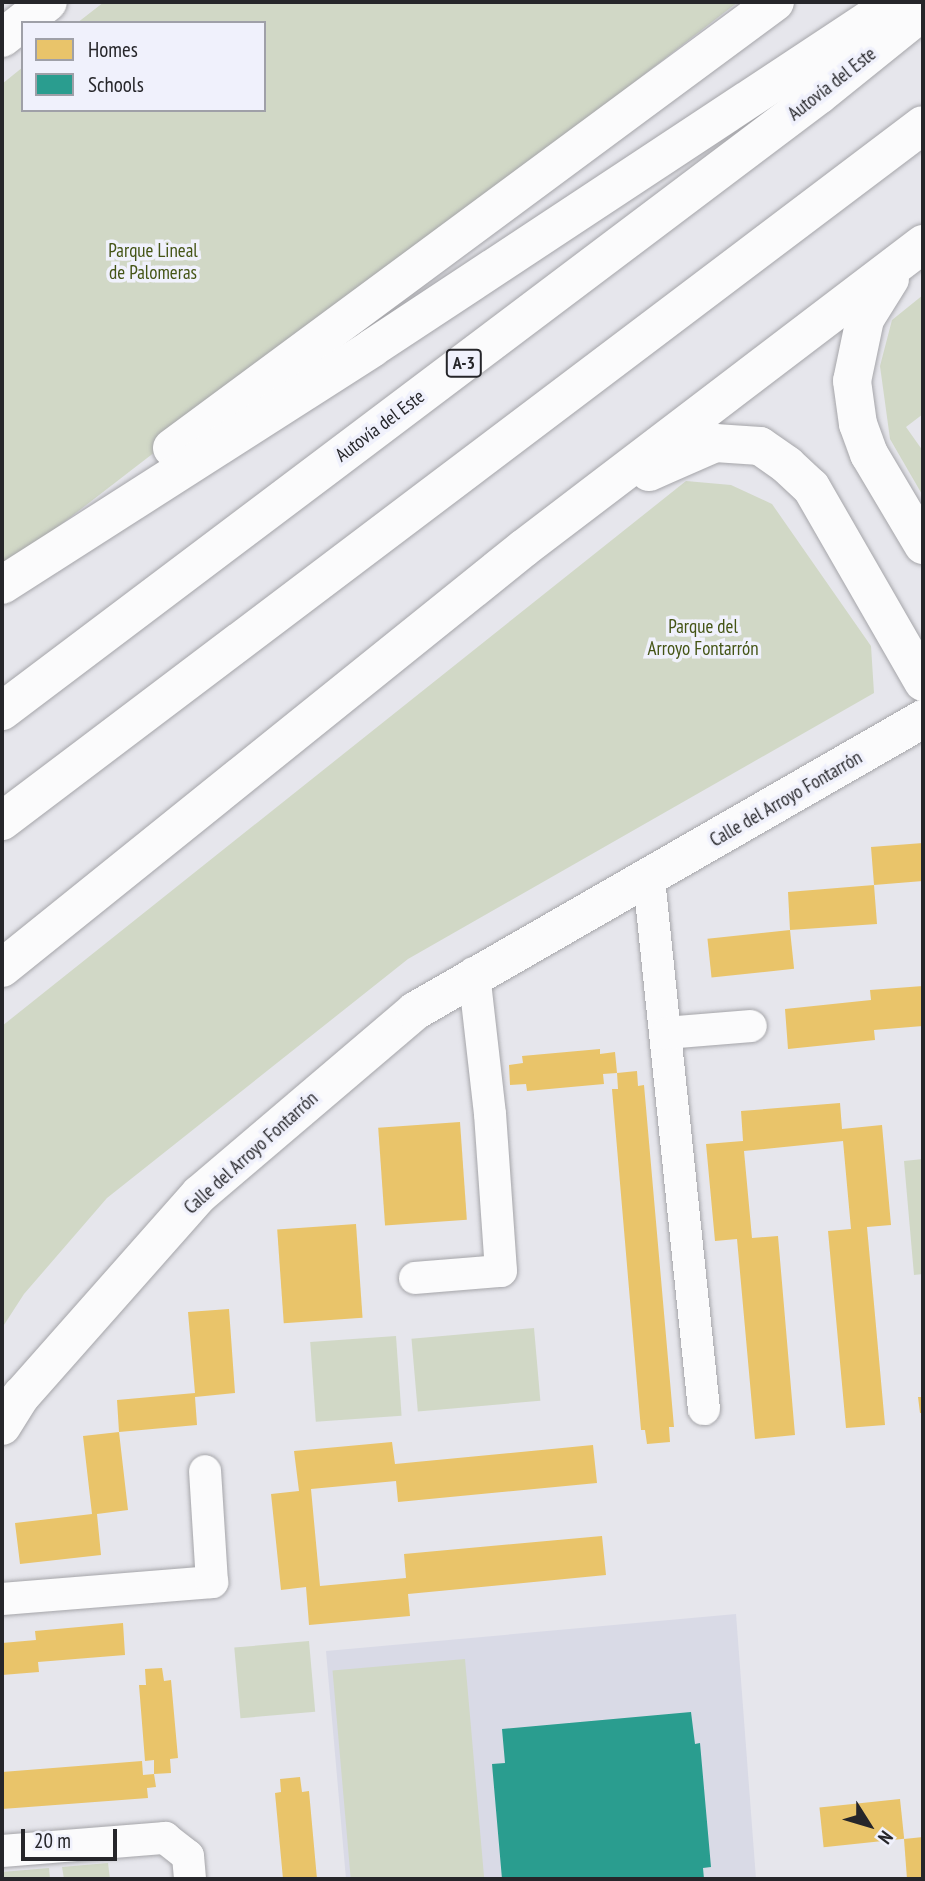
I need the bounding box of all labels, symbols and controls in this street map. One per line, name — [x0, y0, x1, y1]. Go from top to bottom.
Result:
legend — [21, 21, 266, 112]
text: Homes — [88, 36, 138, 63]
street label: Autovía del Este — [783, 43, 881, 125]
text: Schools — [88, 71, 144, 98]
park label: Parque Lineal de Palomeras — [108, 240, 198, 284]
road number: A-3 — [445, 348, 483, 377]
street label: Autovía del Este — [331, 385, 429, 467]
park label: Parque del Arroyo Fontarrón — [648, 616, 758, 660]
street label: Calle del Arroyo Fontarrón — [706, 746, 866, 852]
street label: Calle del Arroyo Fontarrón — [179, 1087, 323, 1219]
north arrow — [834, 1790, 904, 1860]
scale bar — [24, 1814, 121, 1858]
text: N — [873, 1826, 898, 1849]
text: 20 m — [34, 1827, 71, 1854]

